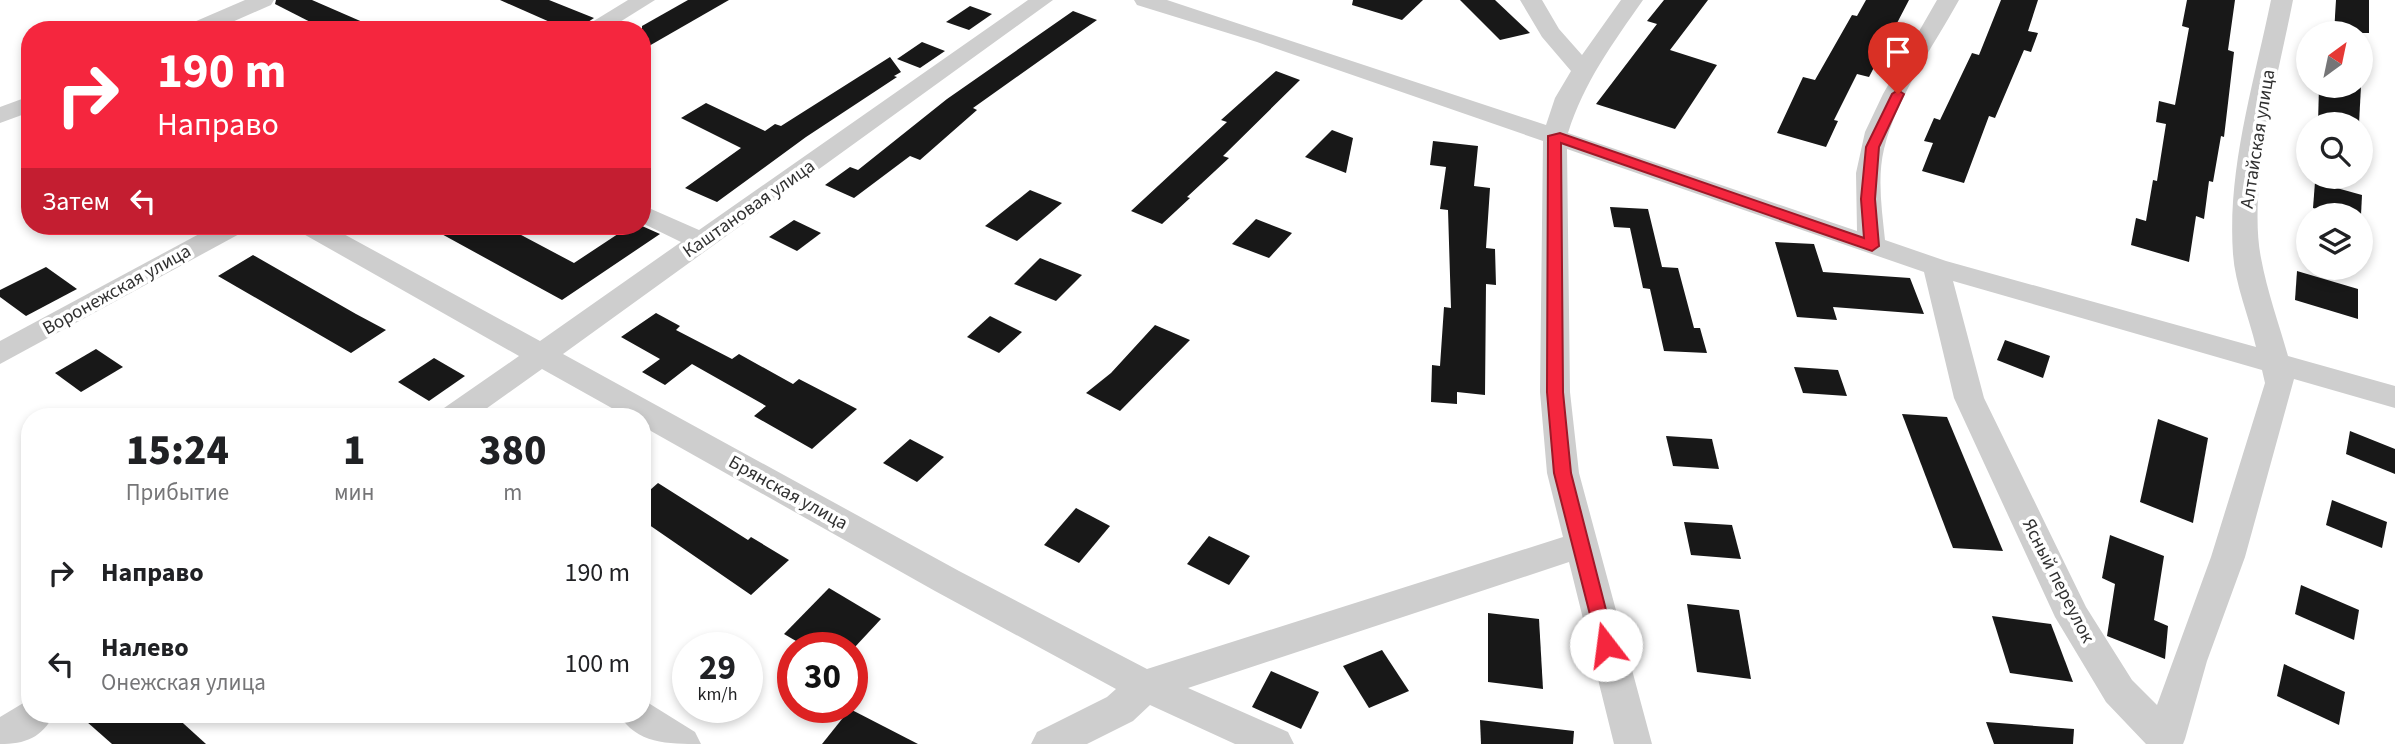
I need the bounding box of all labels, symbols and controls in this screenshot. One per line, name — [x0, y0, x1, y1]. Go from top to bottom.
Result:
north arrow — [2296, 21, 2373, 98]
map controls — [2296, 21, 2373, 280]
pin — [1868, 22, 1928, 94]
icon: arrive — [1879, 33, 1917, 71]
text: 190 m — [157, 37, 286, 107]
icon: right — [42, 49, 133, 140]
street label: Алтайская улица — [2234, 68, 2282, 210]
text: Направо — [157, 102, 279, 148]
button: search — [2296, 112, 2373, 189]
street label: Каштановая улица — [677, 153, 821, 265]
icon: left — [124, 182, 162, 220]
text: Затем — [42, 183, 110, 220]
button: layers — [2296, 203, 2373, 280]
street label: Воронежская улица — [38, 238, 196, 342]
text: 15:24 — [126, 421, 229, 481]
text: 1 — [343, 421, 365, 481]
text: 380 — [479, 421, 546, 481]
street label: Брянская улица — [723, 449, 853, 537]
text: Прибытие — [126, 476, 229, 509]
text: мин — [334, 476, 374, 509]
text: m — [503, 476, 522, 509]
street label: Ясный переулок — [2015, 514, 2101, 648]
icon: right — [42, 554, 80, 592]
text: Направо — [101, 554, 204, 591]
text: 190 m — [564, 554, 630, 591]
position arrow — [1569, 608, 1643, 682]
text: Налево — [101, 629, 189, 666]
speed limit sign: 30 — [777, 632, 868, 723]
text: 29 — [699, 643, 736, 693]
icon: left — [42, 645, 80, 683]
text: 100 m — [564, 645, 630, 682]
text: Онежская улица — [101, 666, 266, 699]
text: km/h — [698, 682, 737, 707]

